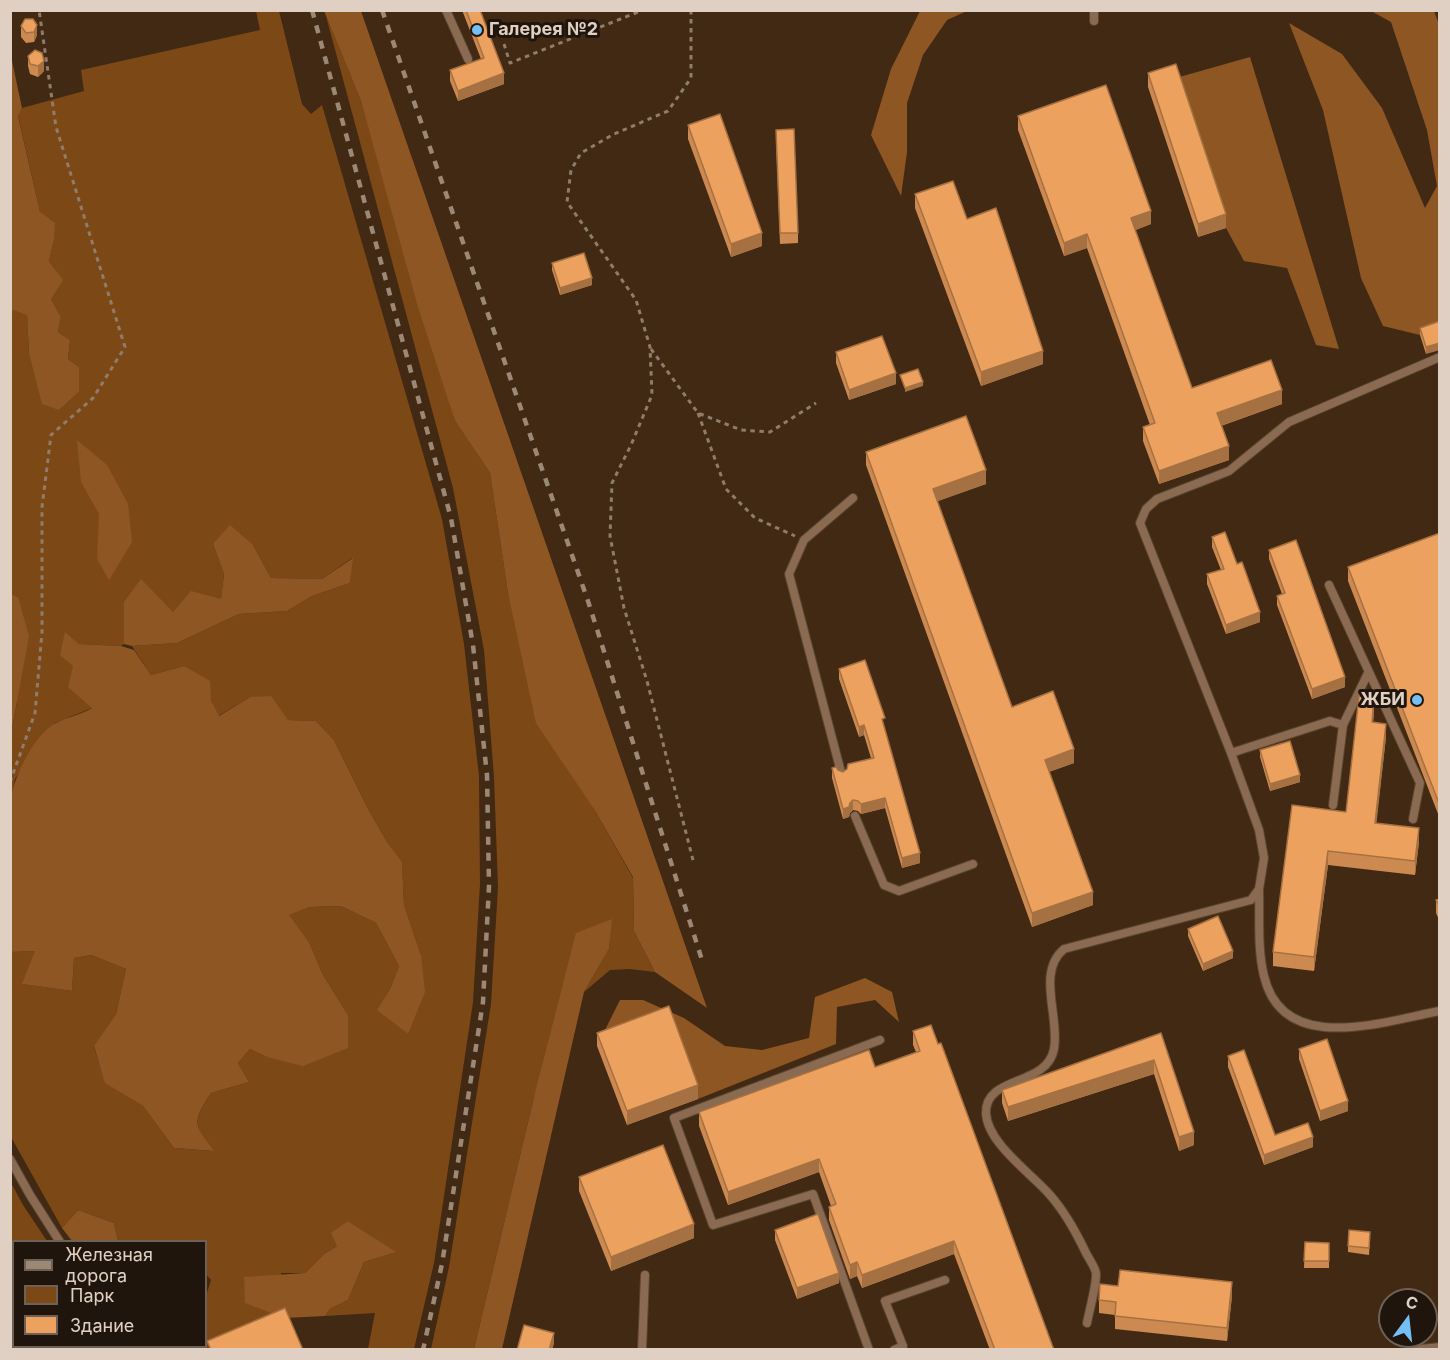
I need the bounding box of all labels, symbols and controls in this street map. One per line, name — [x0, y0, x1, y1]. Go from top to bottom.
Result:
place label: Галерея №2 — [489, 19, 598, 41]
marker: Галерея №2 — [470, 23, 484, 37]
place label: ЖБИ — [1360, 689, 1405, 711]
marker: ЖБИ — [1410, 693, 1424, 707]
legend — [12, 1240, 207, 1348]
text: Железная дорога — [65, 1244, 153, 1286]
text: Парк — [70, 1285, 114, 1306]
north arrow — [1378, 1288, 1438, 1348]
text: С — [1404, 1291, 1420, 1314]
text: Здание — [70, 1315, 134, 1336]

